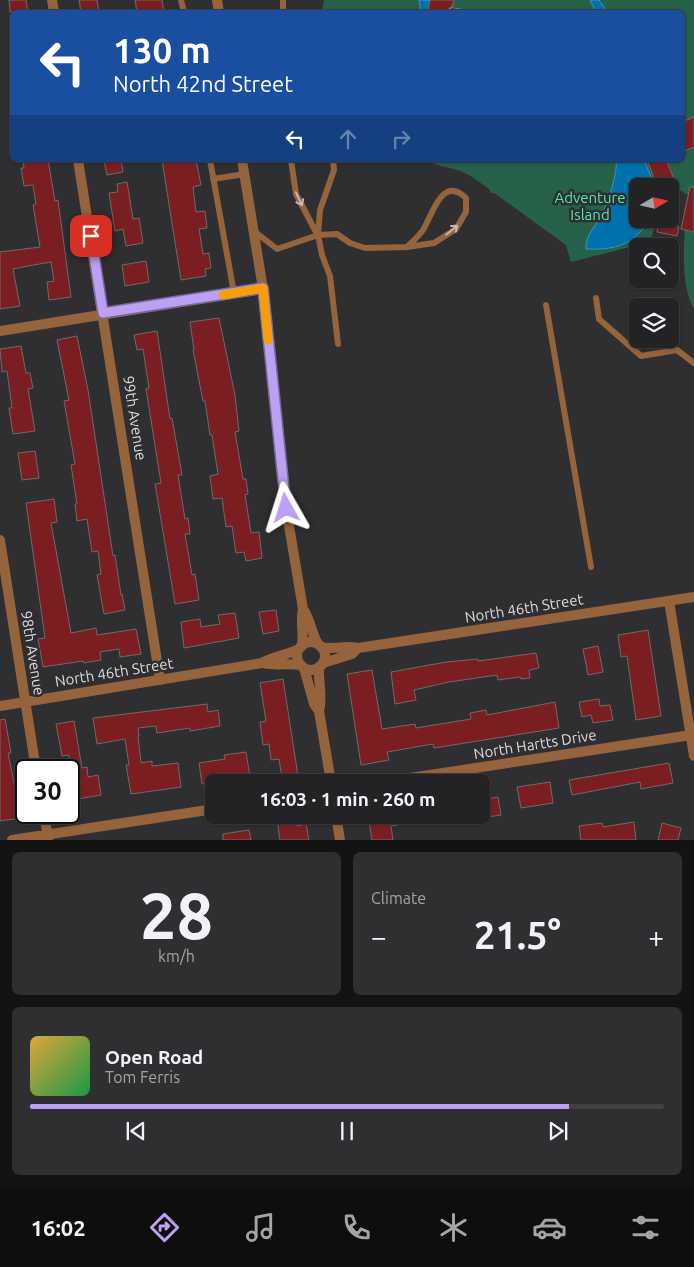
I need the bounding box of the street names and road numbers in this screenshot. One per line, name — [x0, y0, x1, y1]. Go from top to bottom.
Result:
street label: 99th Avenue — [120, 375, 150, 461]
street label: North 46th Street — [464, 590, 585, 626]
street label: 98th Avenue — [18, 610, 48, 696]
street label: North 46th Street — [54, 654, 175, 690]
street label: North Hartts Drive — [472, 726, 598, 762]

